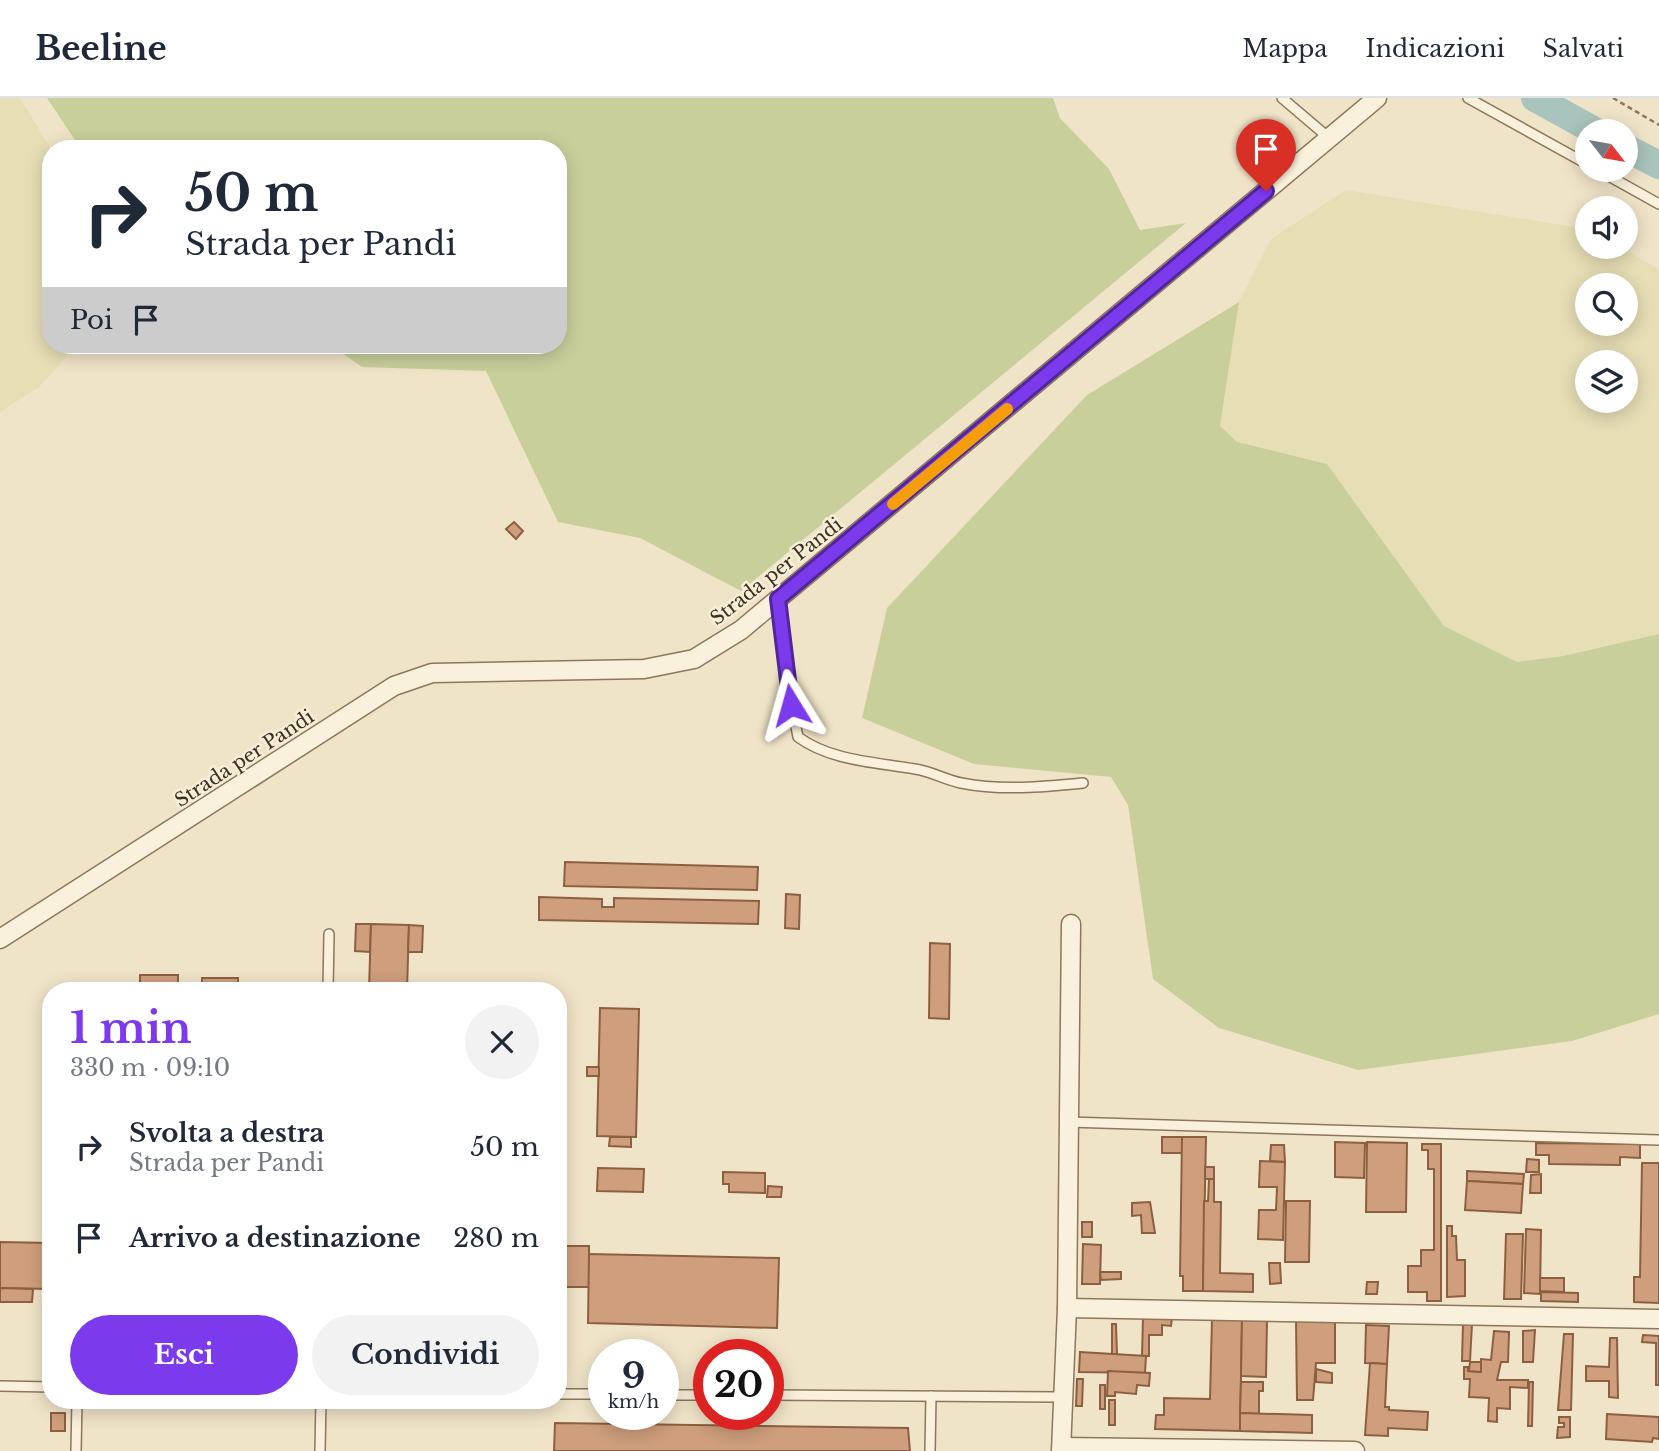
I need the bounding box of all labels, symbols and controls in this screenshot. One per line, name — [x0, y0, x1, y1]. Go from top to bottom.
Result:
text: Beeline — [35, 28, 167, 69]
text: Mappa — [1242, 34, 1328, 63]
text: Indicazioni — [1366, 34, 1505, 63]
text: Salvati — [1543, 34, 1624, 63]
pin — [1236, 119, 1296, 191]
north arrow — [1575, 119, 1638, 182]
map controls — [1575, 119, 1638, 413]
icon: arrive — [1247, 130, 1285, 168]
text: 50 m — [185, 163, 318, 224]
icon: right — [70, 168, 161, 259]
button: sound — [1575, 196, 1638, 259]
text: Strada per Pandi — [185, 224, 456, 264]
button: search — [1575, 273, 1638, 336]
icon: arrive — [127, 301, 165, 339]
text: Poi — [70, 304, 113, 336]
button: layers — [1575, 350, 1638, 413]
street label: Strada per Pandi — [706, 512, 847, 630]
position arrow — [754, 668, 828, 742]
street label: Strada per Pandi — [170, 705, 319, 812]
text: 1 min — [70, 1002, 192, 1054]
button: close — [465, 1005, 539, 1079]
text: 330 m · 09:10 — [70, 1054, 230, 1082]
text: Svolta a destra — [129, 1117, 325, 1149]
icon: right — [70, 1128, 108, 1166]
text: 50 m — [470, 1131, 539, 1163]
text: Strada per Pandi — [129, 1149, 324, 1177]
icon: arrive — [70, 1219, 108, 1257]
text: Arrivo a destinazione — [129, 1222, 421, 1254]
text: 280 m — [453, 1222, 539, 1254]
button: Esci — [70, 1315, 298, 1395]
button: Condividi — [312, 1315, 539, 1395]
speed limit sign: 20 — [693, 1339, 784, 1430]
text: 9 — [622, 1354, 645, 1397]
text: km/h — [608, 1391, 659, 1413]

